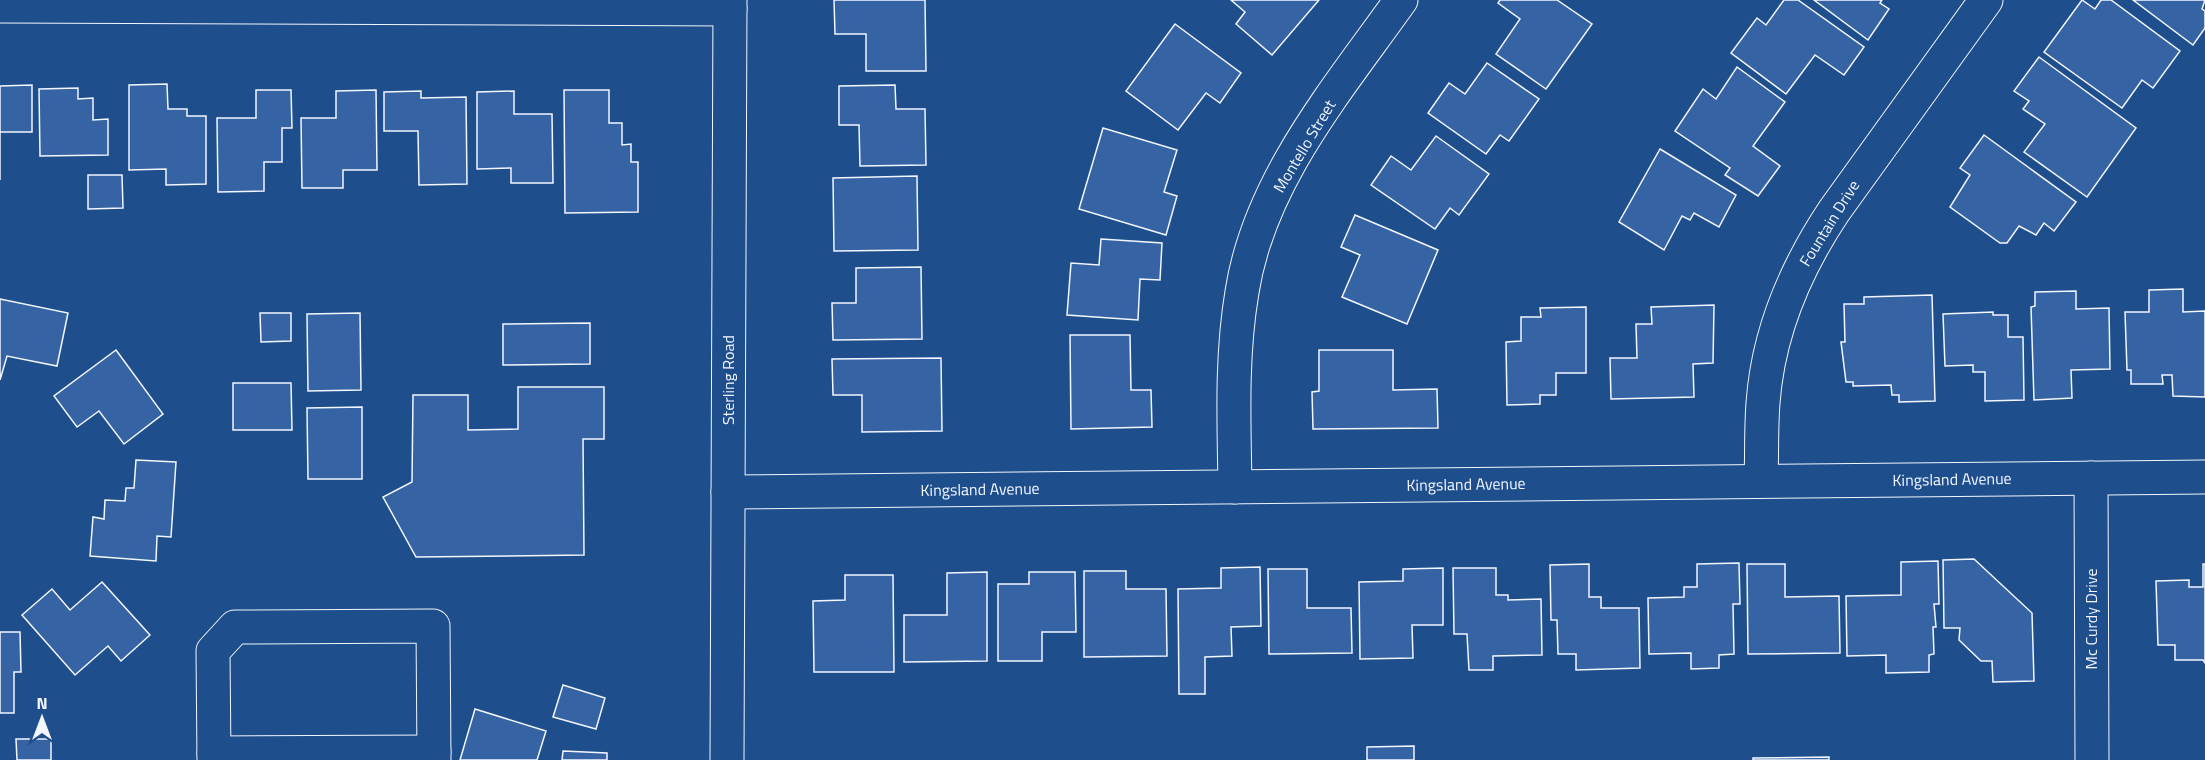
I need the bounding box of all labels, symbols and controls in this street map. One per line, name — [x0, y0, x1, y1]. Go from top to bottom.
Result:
street label: Montello Street — [1267, 95, 1341, 197]
street label: Fountain Drive — [1793, 175, 1865, 271]
street label: Sterling Road — [716, 335, 740, 425]
street label: Kingsland Avenue — [1892, 466, 2012, 492]
street label: Kingsland Avenue — [1406, 471, 1526, 497]
street label: Kingsland Avenue — [920, 476, 1040, 502]
street label: Mc Curdy Drive — [2079, 569, 2103, 669]
north arrow — [12, 688, 72, 748]
text: N — [36, 691, 48, 715]

